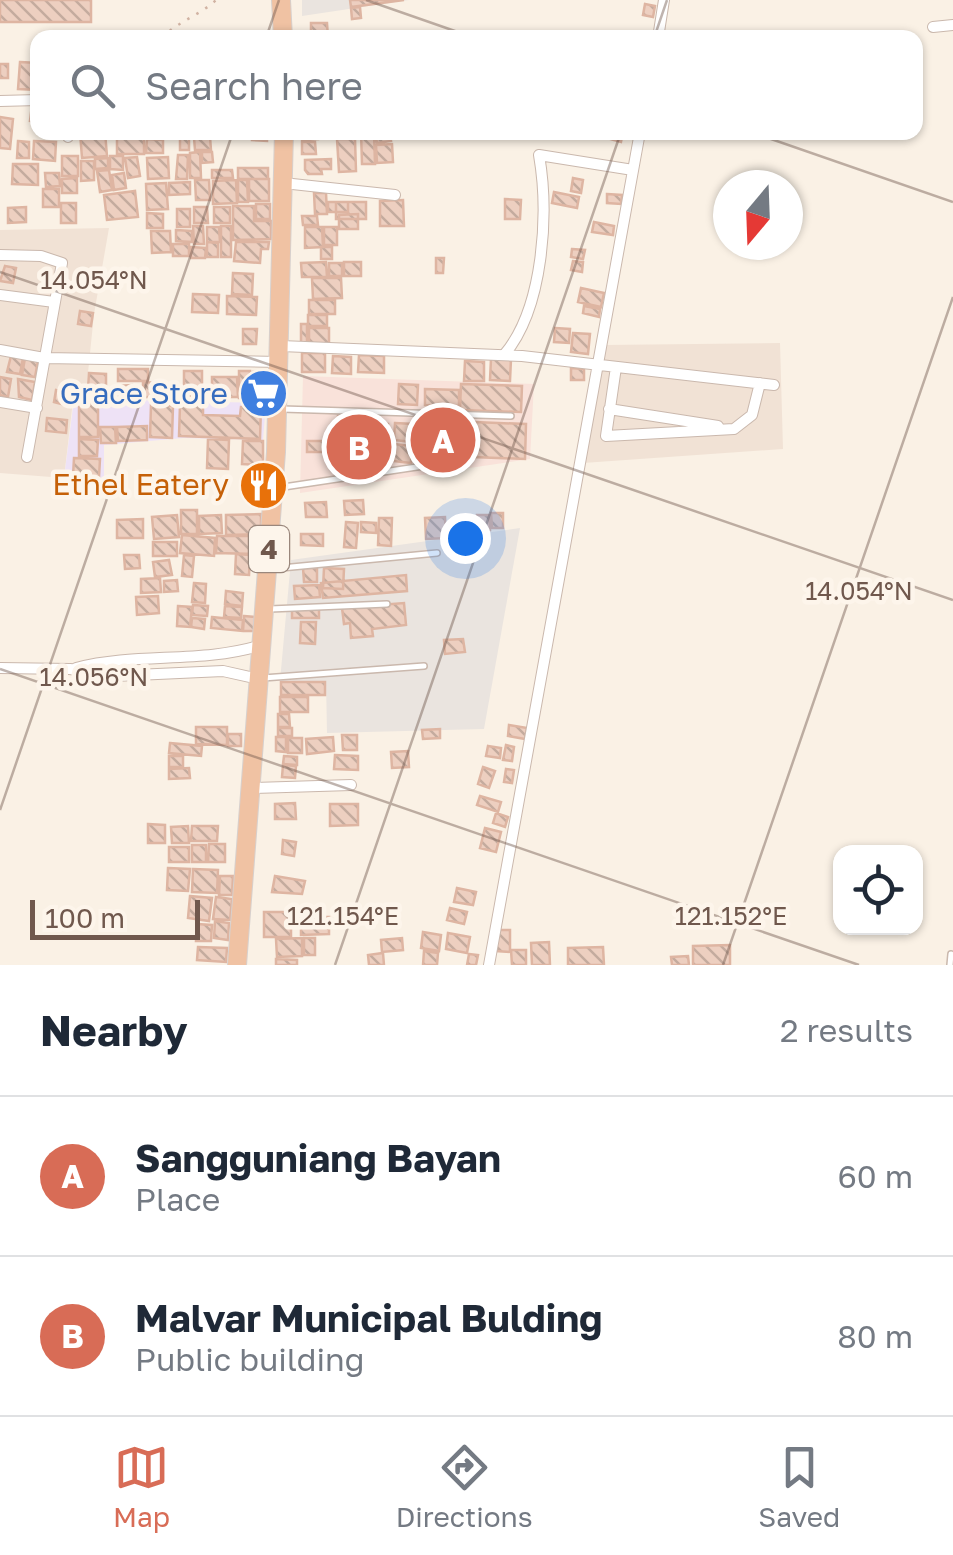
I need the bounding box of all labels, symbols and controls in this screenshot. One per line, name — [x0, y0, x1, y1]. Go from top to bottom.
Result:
search box — [30, 30, 923, 140]
icon: search — [65, 58, 120, 113]
text: Search here — [145, 63, 363, 108]
north arrow — [713, 170, 803, 260]
text: 14.054°N — [40, 264, 148, 295]
supermarket icon: Grace Store — [237, 368, 289, 420]
place label: Grace Store — [60, 375, 228, 411]
pin: A — [410, 402, 476, 478]
pin: B — [326, 410, 392, 484]
restaurant icon: Ethel Eatery — [238, 459, 290, 511]
place label: Ethel Eatery — [52, 466, 229, 502]
your location — [440, 513, 491, 564]
road number: 4 — [249, 526, 289, 572]
text: 14.054°N — [805, 575, 913, 606]
text: 14.056°N — [40, 661, 148, 692]
map controls — [833, 845, 923, 935]
button: locate — [833, 845, 923, 935]
scale bar — [30, 895, 200, 940]
text: 121.154°E — [287, 900, 399, 931]
text: 121.152°E — [675, 900, 787, 931]
text: 100 m — [45, 901, 125, 934]
text: Nearby — [40, 1005, 188, 1055]
text: 2 results — [780, 1011, 913, 1049]
text: Sangguniang Bayan — [135, 1135, 501, 1180]
text: A — [61, 1157, 84, 1195]
text: 60 m — [837, 1157, 913, 1195]
text: Place — [135, 1180, 220, 1218]
text: Malvar Municipal Bulding — [135, 1295, 603, 1340]
text: B — [61, 1317, 84, 1355]
text: 80 m — [837, 1317, 913, 1355]
text: Public building — [135, 1340, 364, 1378]
tab: Map — [113, 1440, 170, 1533]
tab: Directions — [396, 1440, 533, 1533]
tab: Saved — [758, 1440, 840, 1533]

